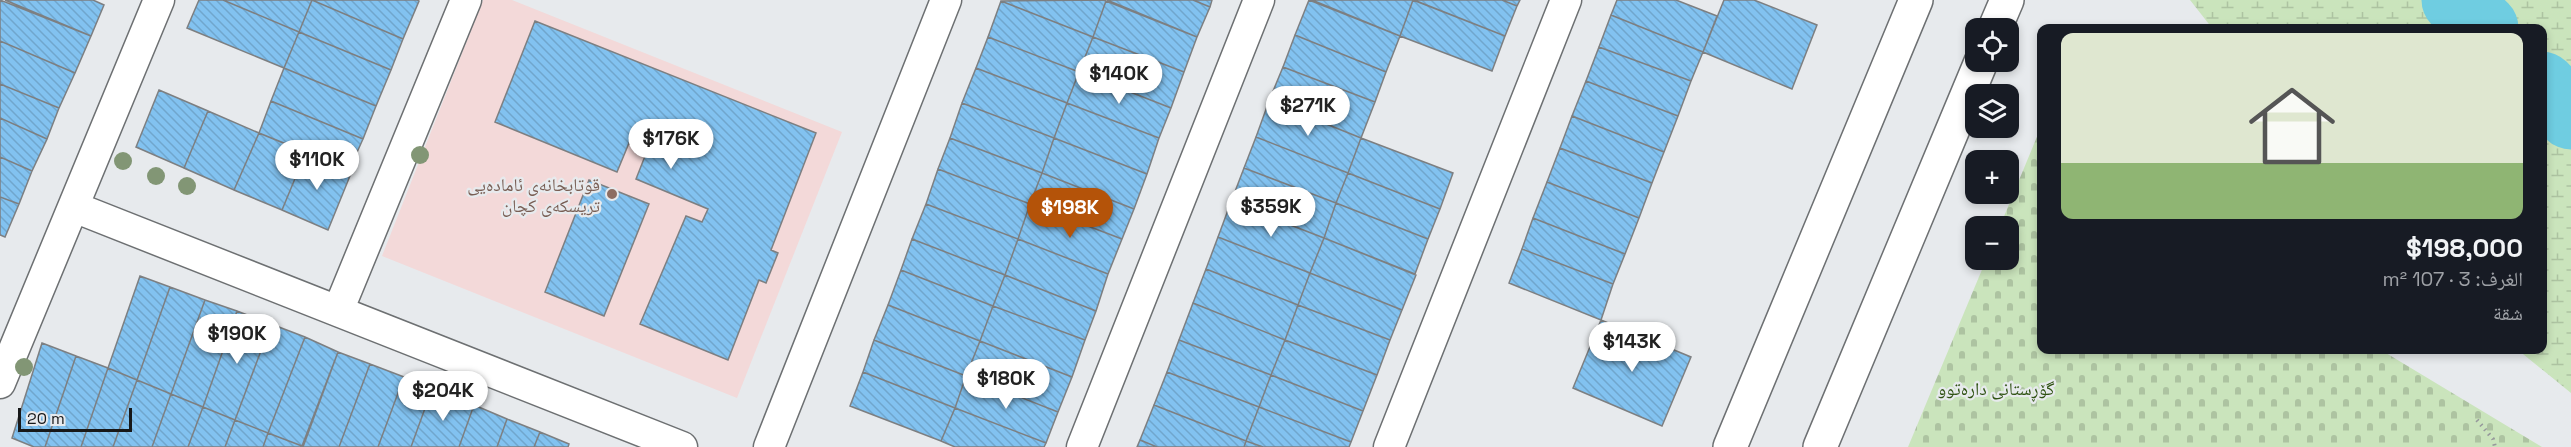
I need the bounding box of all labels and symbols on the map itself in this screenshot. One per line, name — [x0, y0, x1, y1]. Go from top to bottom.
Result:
pin: $140K — [1077, 54, 1161, 105]
pin: $271K — [1266, 86, 1350, 137]
pin: $176K — [629, 119, 713, 170]
pin: $110K — [275, 140, 359, 191]
place label: قوتابخانەی ئامادەیی تریسکەی کچان — [467, 173, 600, 217]
marker: قوتابخانەی ئامادەیی تریسکەی کچان — [605, 187, 619, 201]
pin: $359K — [1229, 187, 1313, 238]
pin: $198K — [1028, 188, 1112, 239]
pin: $190K — [195, 314, 279, 365]
pin: $143K — [1590, 322, 1674, 373]
pin: $180K — [964, 359, 1048, 410]
pin: $204K — [401, 371, 485, 422]
park label: گۆڕستانی دارەتوو — [1938, 377, 2055, 402]
scale bar — [18, 405, 132, 432]

